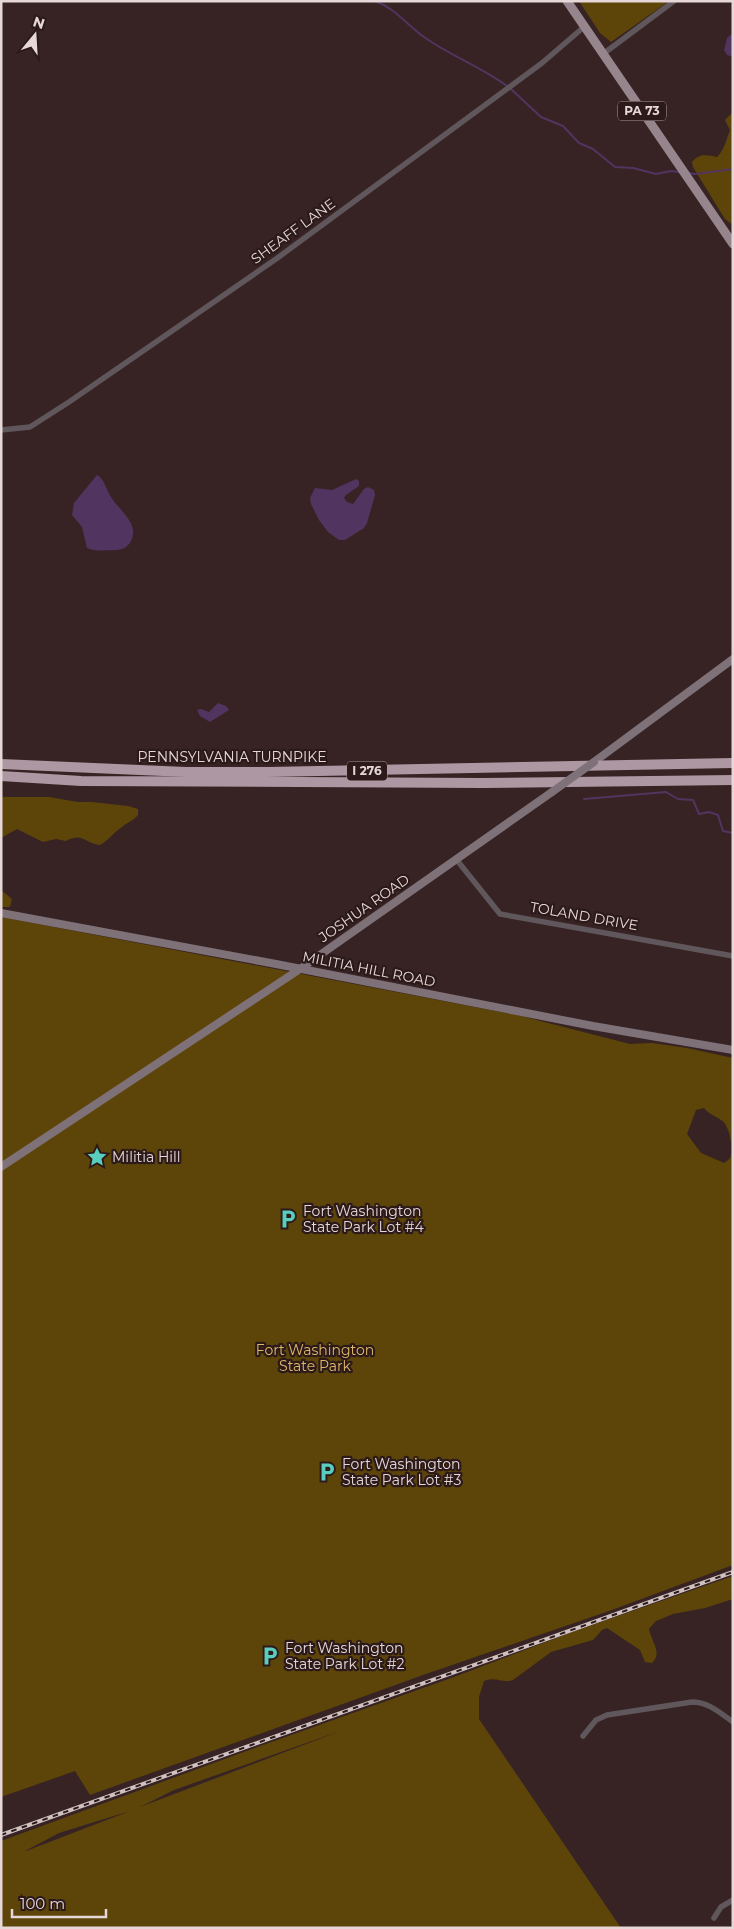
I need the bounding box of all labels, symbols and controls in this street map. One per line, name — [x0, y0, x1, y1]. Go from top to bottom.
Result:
north arrow — [10, 10, 60, 60]
text: N — [31, 12, 47, 33]
road number: PA 73 — [618, 102, 666, 120]
street label: SHEAFF LANE — [247, 194, 339, 268]
street label: PENNSYLVANIA TURNPIKE — [137, 748, 327, 766]
road number: I 276 — [347, 761, 387, 780]
street label: JOSHUA ROAD — [314, 870, 413, 947]
street label: TOLAND DRIVE — [529, 898, 639, 934]
street label: MILITIA HILL ROAD — [301, 947, 437, 991]
place icon: Militia Hill — [86, 1146, 108, 1168]
place label: Militia Hill — [112, 1148, 181, 1166]
place label: Fort Washington State Park Lot #4 — [303, 1202, 424, 1236]
parking icon: Fort Washington State Park Lot #4 — [277, 1208, 299, 1230]
park label: Fort Washington State Park — [256, 1341, 374, 1375]
place label: Fort Washington State Park Lot #3 — [342, 1455, 461, 1489]
parking icon: Fort Washington State Park Lot #3 — [316, 1461, 338, 1483]
place label: Fort Washington State Park Lot #2 — [285, 1639, 404, 1673]
parking icon: Fort Washington State Park Lot #2 — [259, 1645, 281, 1667]
scale bar — [12, 1886, 106, 1918]
text: 100 m — [20, 1894, 65, 1913]

